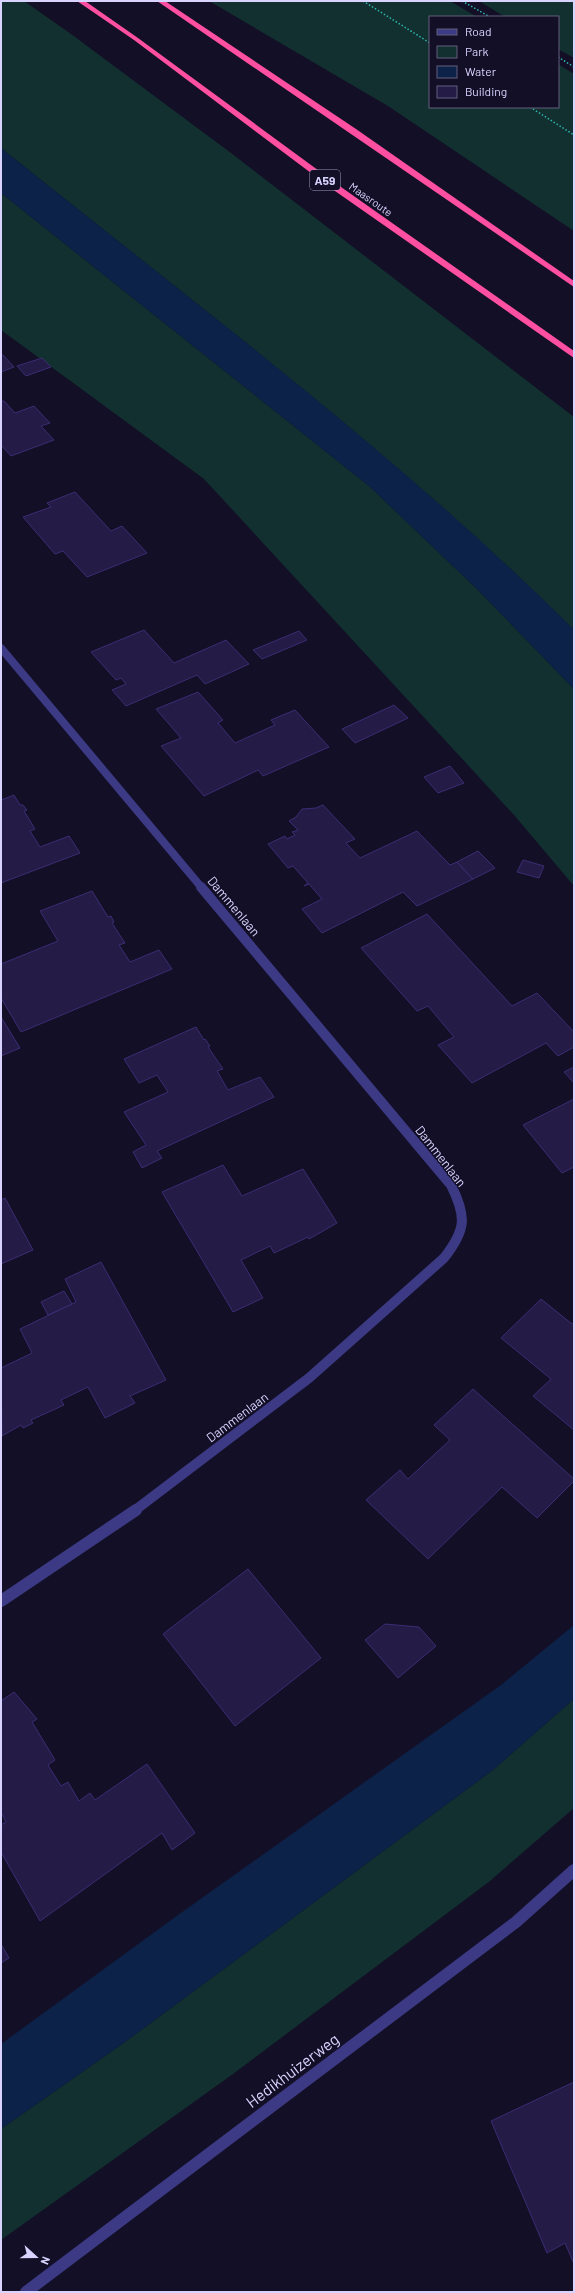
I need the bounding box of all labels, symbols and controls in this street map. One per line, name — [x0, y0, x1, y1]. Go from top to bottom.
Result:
legend — [429, 16, 559, 108]
text: Road — [465, 24, 492, 38]
text: Park — [465, 44, 489, 58]
text: Water — [465, 64, 497, 78]
text: Building — [465, 84, 507, 98]
road number: A59 — [310, 170, 340, 190]
street label: Maasroute — [347, 179, 395, 219]
street label: Dammenlaan — [204, 873, 264, 939]
street label: Dammenlaan — [412, 1122, 470, 1190]
street label: Dammenlaan — [203, 1389, 271, 1445]
street label: Hedikhuizerweg — [242, 2029, 342, 2111]
north arrow — [16, 2237, 56, 2277]
text: N — [38, 2255, 53, 2267]

